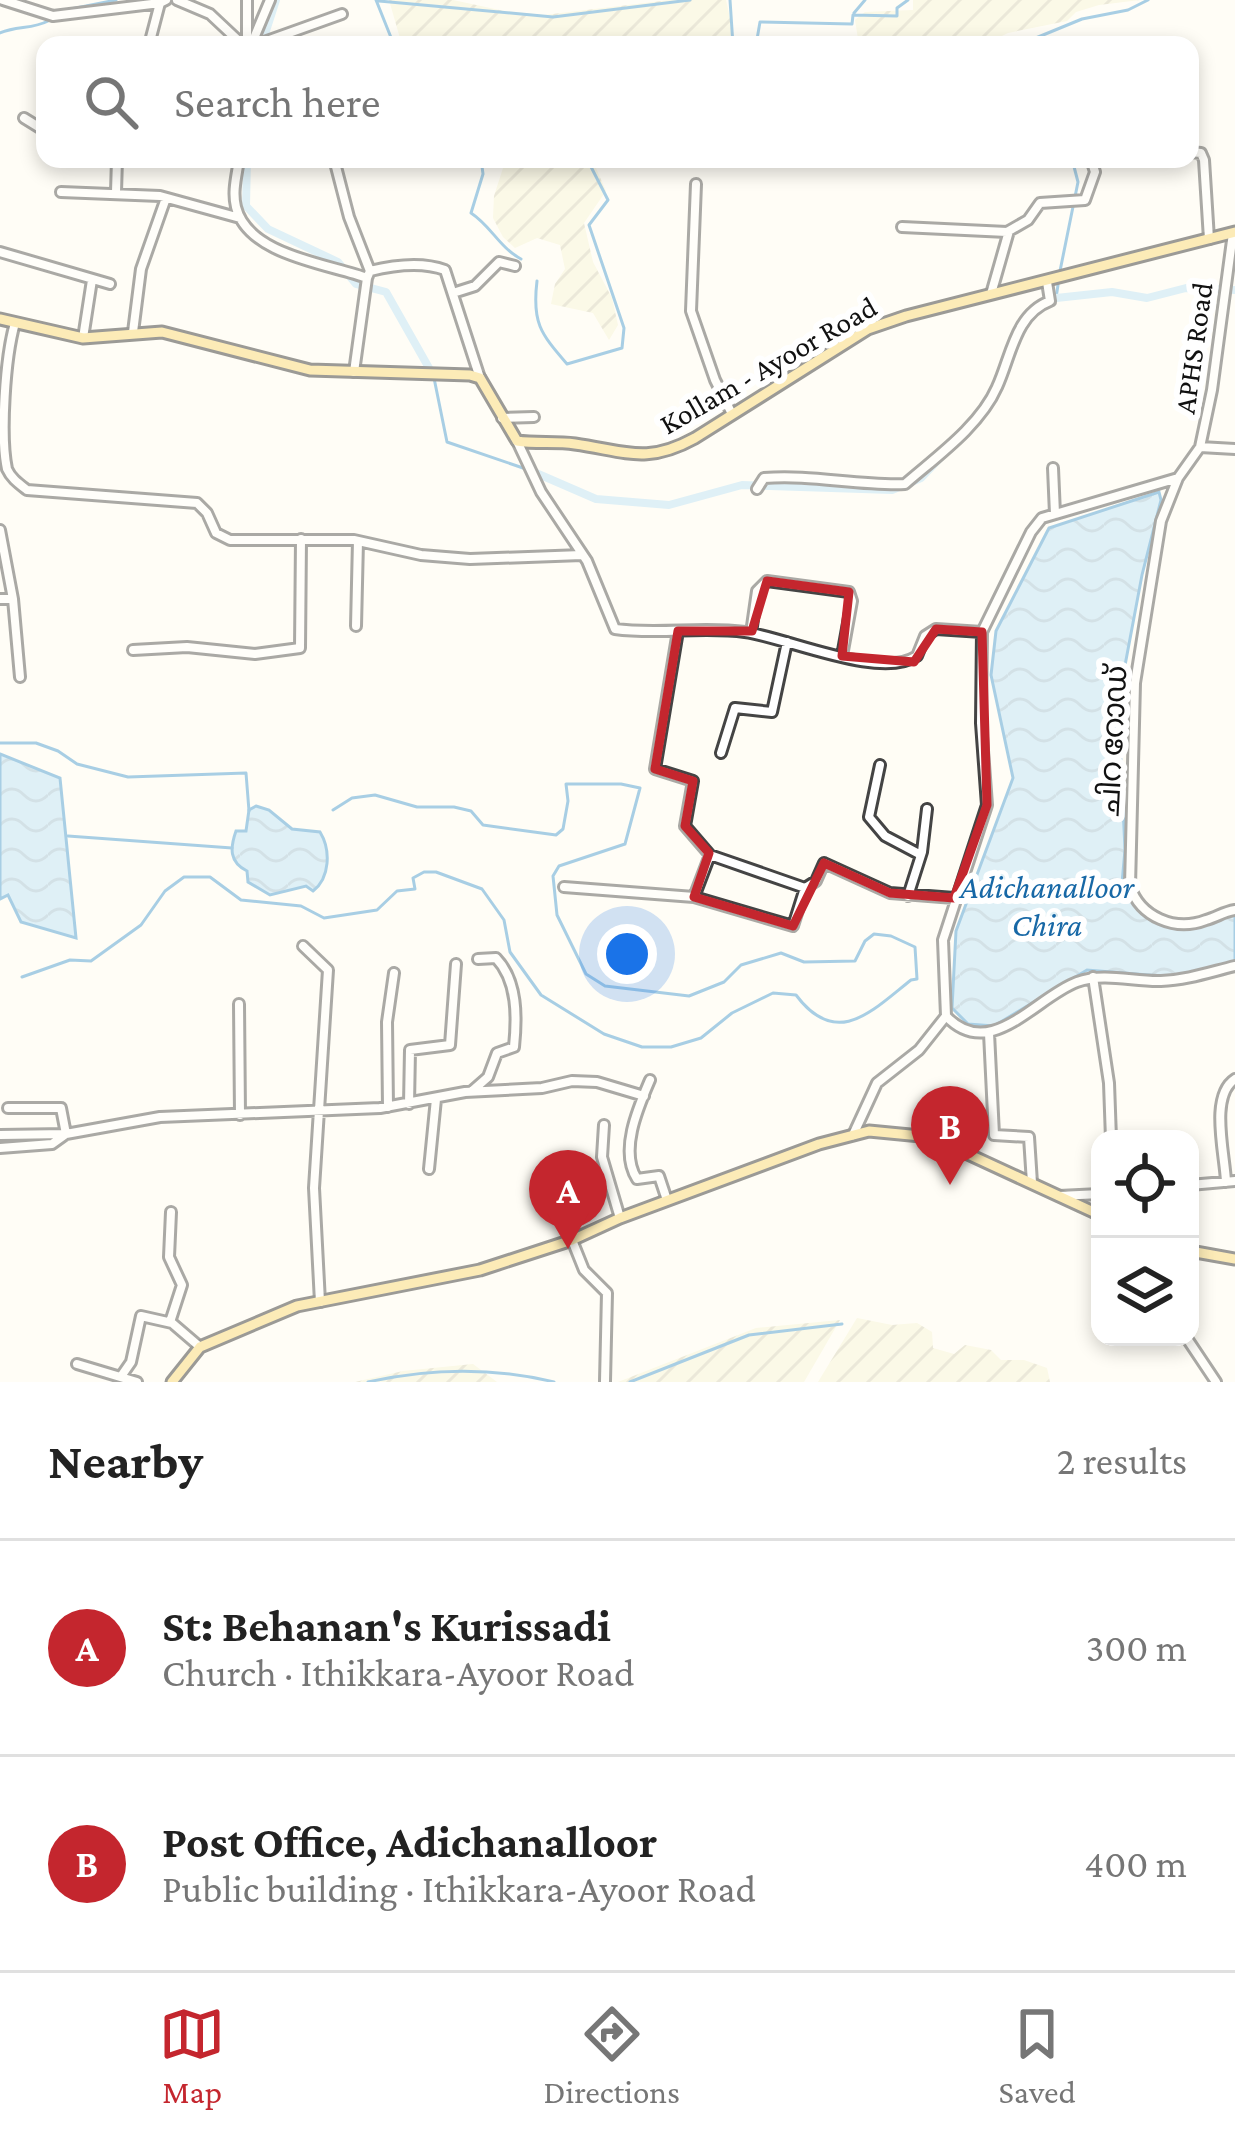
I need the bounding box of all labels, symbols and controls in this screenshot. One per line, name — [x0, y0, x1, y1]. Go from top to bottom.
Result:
search box — [36, 36, 1199, 168]
icon: search — [78, 69, 144, 135]
text: Search here — [174, 77, 381, 127]
street label: APHS Road — [1167, 280, 1219, 416]
street label: Kollam - Ayoor Road — [654, 289, 883, 441]
street label: ചിറ റോഡ് — [1092, 662, 1133, 817]
water label: Adichanalloor Chira — [958, 868, 1136, 943]
your location — [597, 924, 657, 984]
pin: B — [911, 1086, 989, 1185]
map controls — [1091, 1130, 1199, 1346]
button: locate — [1091, 1130, 1199, 1238]
pin: A — [529, 1150, 607, 1249]
button: layers — [1091, 1238, 1199, 1346]
text: Nearby — [48, 1432, 203, 1489]
text: 2 results — [1057, 1439, 1187, 1482]
text: St: Behanan's Kurissadi — [162, 1601, 611, 1651]
text: A — [75, 1626, 99, 1669]
text: 300 m — [1086, 1626, 1187, 1669]
text: Church · Ithikkara-Ayoor Road — [162, 1651, 635, 1694]
text: Post Office, Adichanalloor — [162, 1817, 657, 1867]
text: B — [76, 1842, 98, 1885]
text: 400 m — [1084, 1842, 1187, 1885]
text: Public building · Ithikkara-Ayoor Road — [162, 1867, 756, 1910]
tab: Map — [159, 2001, 225, 2110]
tab: Directions — [544, 2001, 680, 2110]
tab: Saved — [998, 2001, 1076, 2110]

